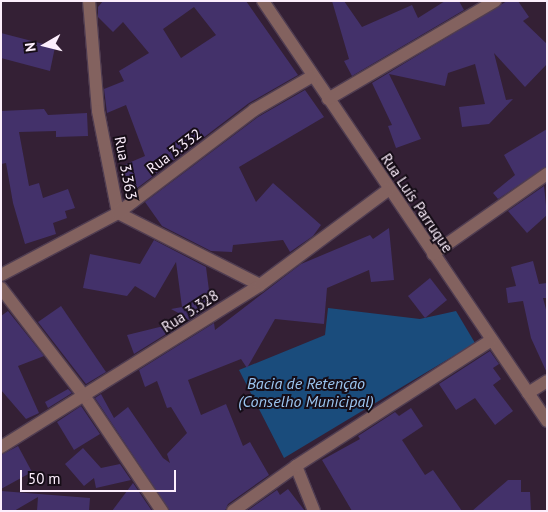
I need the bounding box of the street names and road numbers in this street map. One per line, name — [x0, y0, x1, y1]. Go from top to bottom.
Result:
street label: Rua 3.332 — [143, 124, 205, 178]
street label: Rua 3.363 — [111, 135, 141, 201]
street label: Rua Luís Parruque — [377, 150, 457, 256]
street label: Rua 3.328 — [158, 286, 222, 336]

